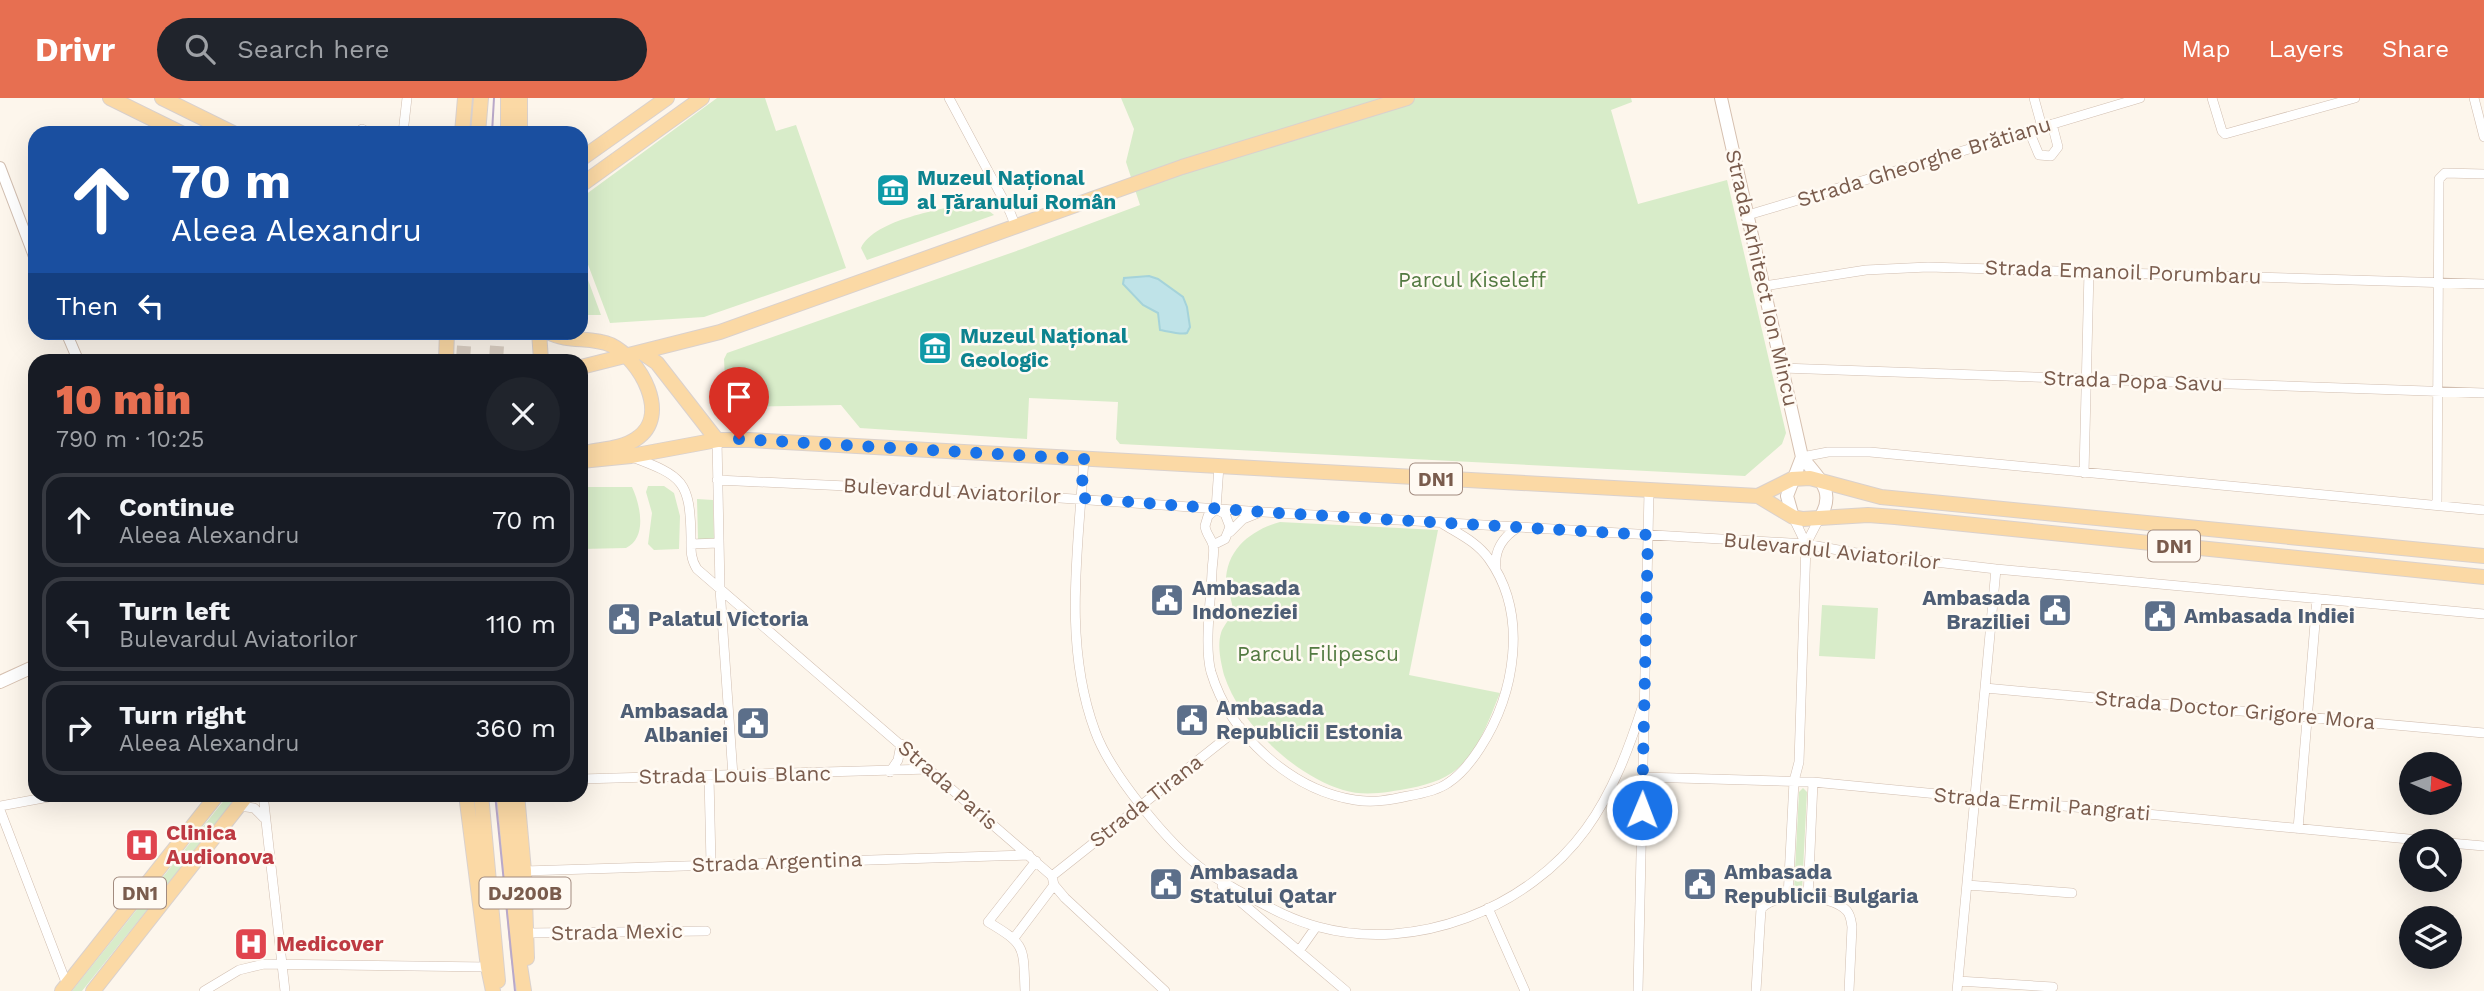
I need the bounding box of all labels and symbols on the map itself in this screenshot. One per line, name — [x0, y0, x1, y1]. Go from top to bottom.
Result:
street label: Strada Gheorghe Brătianu — [1794, 111, 2054, 212]
street label: Strada Arhitect Ion Mincu — [1721, 147, 1804, 409]
place label: Muzeul Național al Țăranului Român — [917, 165, 1116, 214]
museum icon: Muzeul Național al Țăranului Român — [874, 171, 912, 209]
street label: Strada Emanoil Porumbaru — [1984, 254, 2262, 289]
park label: Parcul Kiseleff — [1398, 267, 1546, 292]
place label: Muzeul Național Geologic — [960, 323, 1128, 372]
museum icon: Muzeul Național Geologic — [916, 329, 954, 367]
street label: Strada Popa Savu — [2043, 365, 2223, 396]
pin — [709, 367, 769, 439]
road number: DN1 — [1410, 464, 1462, 494]
street label: Bulevardul Aviatorilor — [842, 472, 1062, 509]
street label: Bulevardul Aviatorilor — [1722, 527, 1942, 574]
road number: DN1 — [2148, 530, 2200, 561]
place label: Ambasada Indoneziei — [1192, 575, 1301, 624]
public building icon: Ambasada Indoneziei — [1148, 581, 1186, 619]
place label: Ambasada Braziliei — [1922, 585, 2031, 634]
public building icon: Ambasada Braziliei — [2036, 591, 2074, 629]
public building icon: Ambasada Indiei — [2141, 597, 2179, 635]
public building icon: Palatul Victoria — [605, 600, 643, 638]
place label: Ambasada Indiei — [2184, 603, 2355, 628]
place label: Palatul Victoria — [648, 606, 809, 631]
park label: Parcul Filipescu — [1237, 641, 1399, 666]
street label: Strada Doctor Grigore Mora — [2094, 685, 2376, 734]
place label: Ambasada Republicii Estonia — [1216, 695, 1403, 744]
place label: Ambasada Albaniei — [620, 698, 729, 747]
public building icon: Ambasada Republicii Estonia — [1173, 701, 1211, 739]
public building icon: Ambasada Albaniei — [734, 704, 772, 742]
street label: Strada Paris — [893, 734, 1003, 835]
street label: Strada Tirana — [1084, 749, 1207, 852]
north arrow — [2399, 752, 2462, 816]
street label: Strada Louis Blanc — [639, 760, 831, 789]
position arrow — [1605, 773, 1679, 847]
street label: Strada Ermil Pangrati — [1933, 782, 2152, 825]
place label: Clinica Audionova — [166, 820, 275, 869]
hospital icon: Clinica Audionova — [123, 826, 161, 864]
street label: Strada Argentina — [691, 846, 863, 877]
place label: Ambasada Statului Qatar — [1190, 859, 1336, 908]
place label: Ambasada Republicii Bulgaria — [1724, 859, 1919, 908]
public building icon: Ambasada Statului Qatar — [1147, 865, 1185, 903]
public building icon: Ambasada Republicii Bulgaria — [1681, 865, 1719, 903]
road number: DN1 — [114, 878, 166, 908]
road number: DJ200B — [480, 878, 570, 908]
street label: Strada Mexic — [551, 918, 683, 945]
hospital icon: Medicover — [232, 925, 270, 963]
place label: Medicover — [276, 931, 384, 956]

